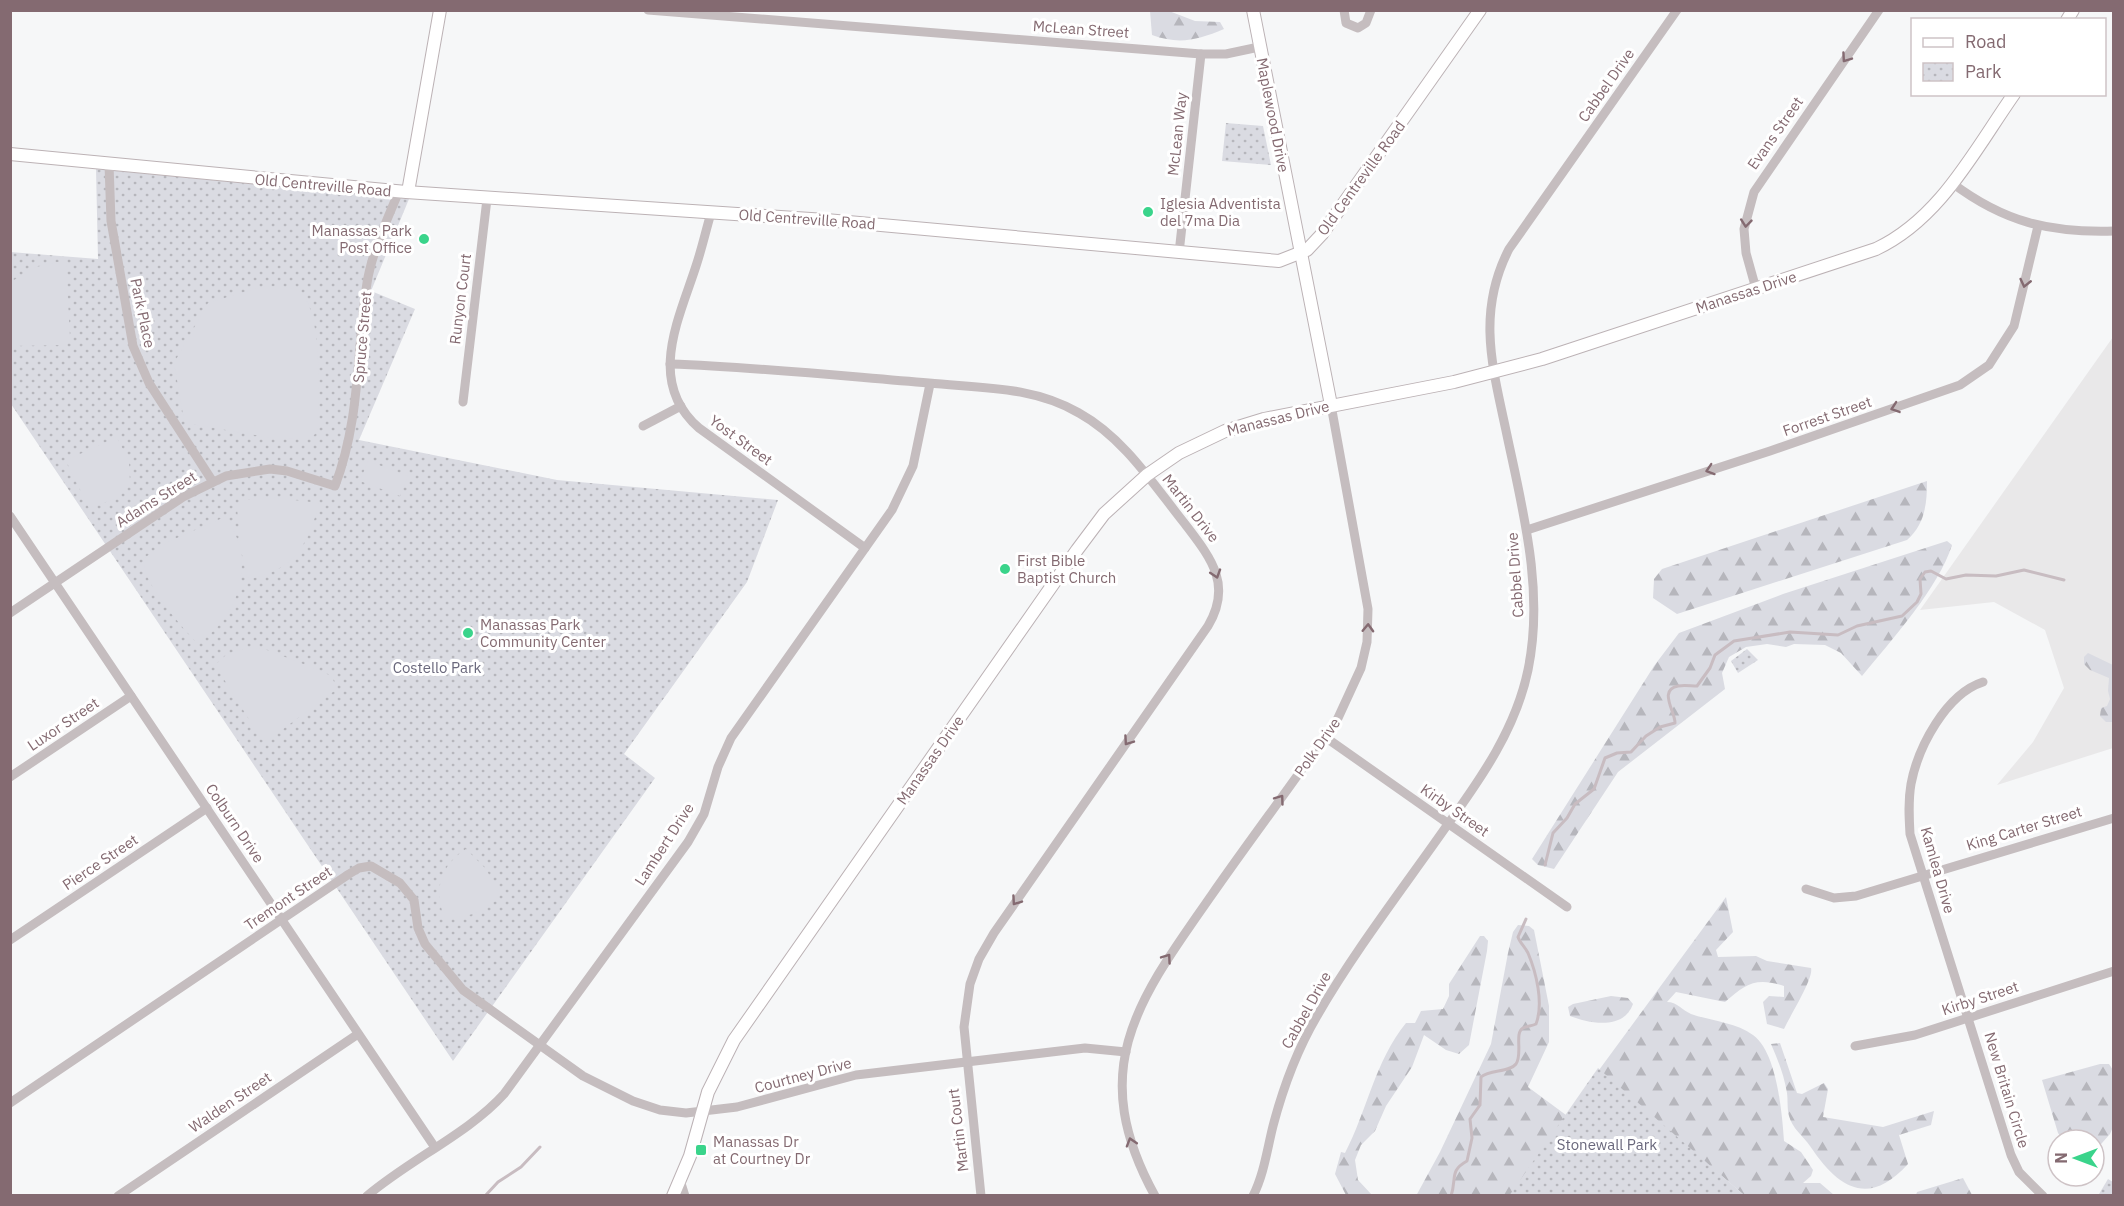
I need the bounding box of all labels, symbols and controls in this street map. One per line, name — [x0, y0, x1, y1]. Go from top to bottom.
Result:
street label: McLean Street — [1032, 16, 1130, 42]
legend — [1911, 18, 2106, 96]
text: Road — [1965, 30, 2006, 53]
street label: Cabbel Drive — [1574, 45, 1638, 125]
one-way arrow — [1842, 52, 1853, 63]
street label: Maplewood Drive — [1253, 56, 1293, 174]
text: Park — [1965, 60, 2002, 83]
street label: McLean Way — [1163, 91, 1191, 177]
street label: Evans Street — [1743, 93, 1807, 173]
street label: Old Centreville Road — [1313, 117, 1409, 239]
street label: Old Centreville Road — [254, 170, 392, 200]
place label: Iglesia Adventista del 7ma Dia — [1160, 194, 1281, 230]
street label: Old Centreville Road — [738, 205, 876, 233]
marker: Iglesia Adventista del 7ma Dia — [1141, 205, 1155, 219]
one-way arrow — [1740, 219, 1753, 228]
place label: Manassas Park Post Office — [312, 221, 412, 257]
marker: Manassas Park Post Office — [417, 232, 431, 246]
street label: Runyon Court — [445, 252, 475, 346]
street label: Manassas Drive — [1693, 267, 1799, 317]
street label: Park Place — [126, 276, 160, 350]
one-way arrow — [2020, 278, 2033, 288]
street label: Spruce Street — [349, 290, 375, 384]
street label: Forrest Street — [1780, 392, 1874, 440]
street label: Manassas Drive — [1225, 396, 1331, 440]
one-way arrow — [1890, 401, 1901, 413]
street label: Yost Street — [706, 411, 776, 469]
one-way arrow — [1705, 463, 1716, 475]
street label: Adams Street — [112, 467, 200, 531]
street label: Martin Drive — [1158, 470, 1224, 546]
street label: Cabbel Drive — [1503, 532, 1527, 618]
place label: First Bible Baptist Church — [1017, 551, 1116, 587]
marker: First Bible Baptist Church — [998, 562, 1012, 576]
one-way arrow — [1209, 568, 1221, 579]
place label: Manassas Park Community Center — [480, 615, 606, 651]
one-way arrow — [1361, 624, 1374, 633]
marker: Manassas Park Community Center — [461, 626, 475, 640]
park label: Costello Park — [393, 658, 481, 677]
street label: Luxor Street — [24, 693, 102, 755]
street label: Manassas Drive — [892, 712, 968, 808]
street label: Polk Drive — [1290, 714, 1344, 780]
one-way arrow — [1124, 734, 1135, 745]
street label: Kirby Street — [1417, 779, 1493, 841]
street label: Colburn Drive — [202, 780, 268, 866]
one-way arrow — [1273, 794, 1284, 805]
street label: Lambert Drive — [630, 799, 698, 889]
street label: King Carter Street — [1964, 801, 2084, 855]
street label: Kamlea Drive — [1917, 825, 1959, 915]
street label: Pierce Street — [59, 830, 141, 894]
street label: Tremont Street — [241, 862, 335, 934]
one-way arrow — [1012, 894, 1023, 905]
one-way arrow — [1160, 954, 1171, 965]
street label: Cabbel Drive — [1277, 968, 1335, 1052]
street label: Kirby Street — [1939, 977, 2021, 1019]
street label: New Britain Circle — [1980, 1030, 2034, 1150]
street label: Courtney Drive — [752, 1053, 854, 1097]
street label: Walden Street — [185, 1067, 275, 1137]
street label: Martin Court — [943, 1087, 973, 1173]
north arrow — [2046, 1128, 2106, 1188]
place label: Manassas Dr at Courtney Dr — [713, 1132, 811, 1168]
park label: Stonewall Park — [1557, 1135, 1657, 1154]
one-way arrow — [1126, 1137, 1138, 1148]
marker: Manassas Dr at Courtney Dr — [694, 1143, 708, 1157]
text: N — [2051, 1152, 2071, 1164]

